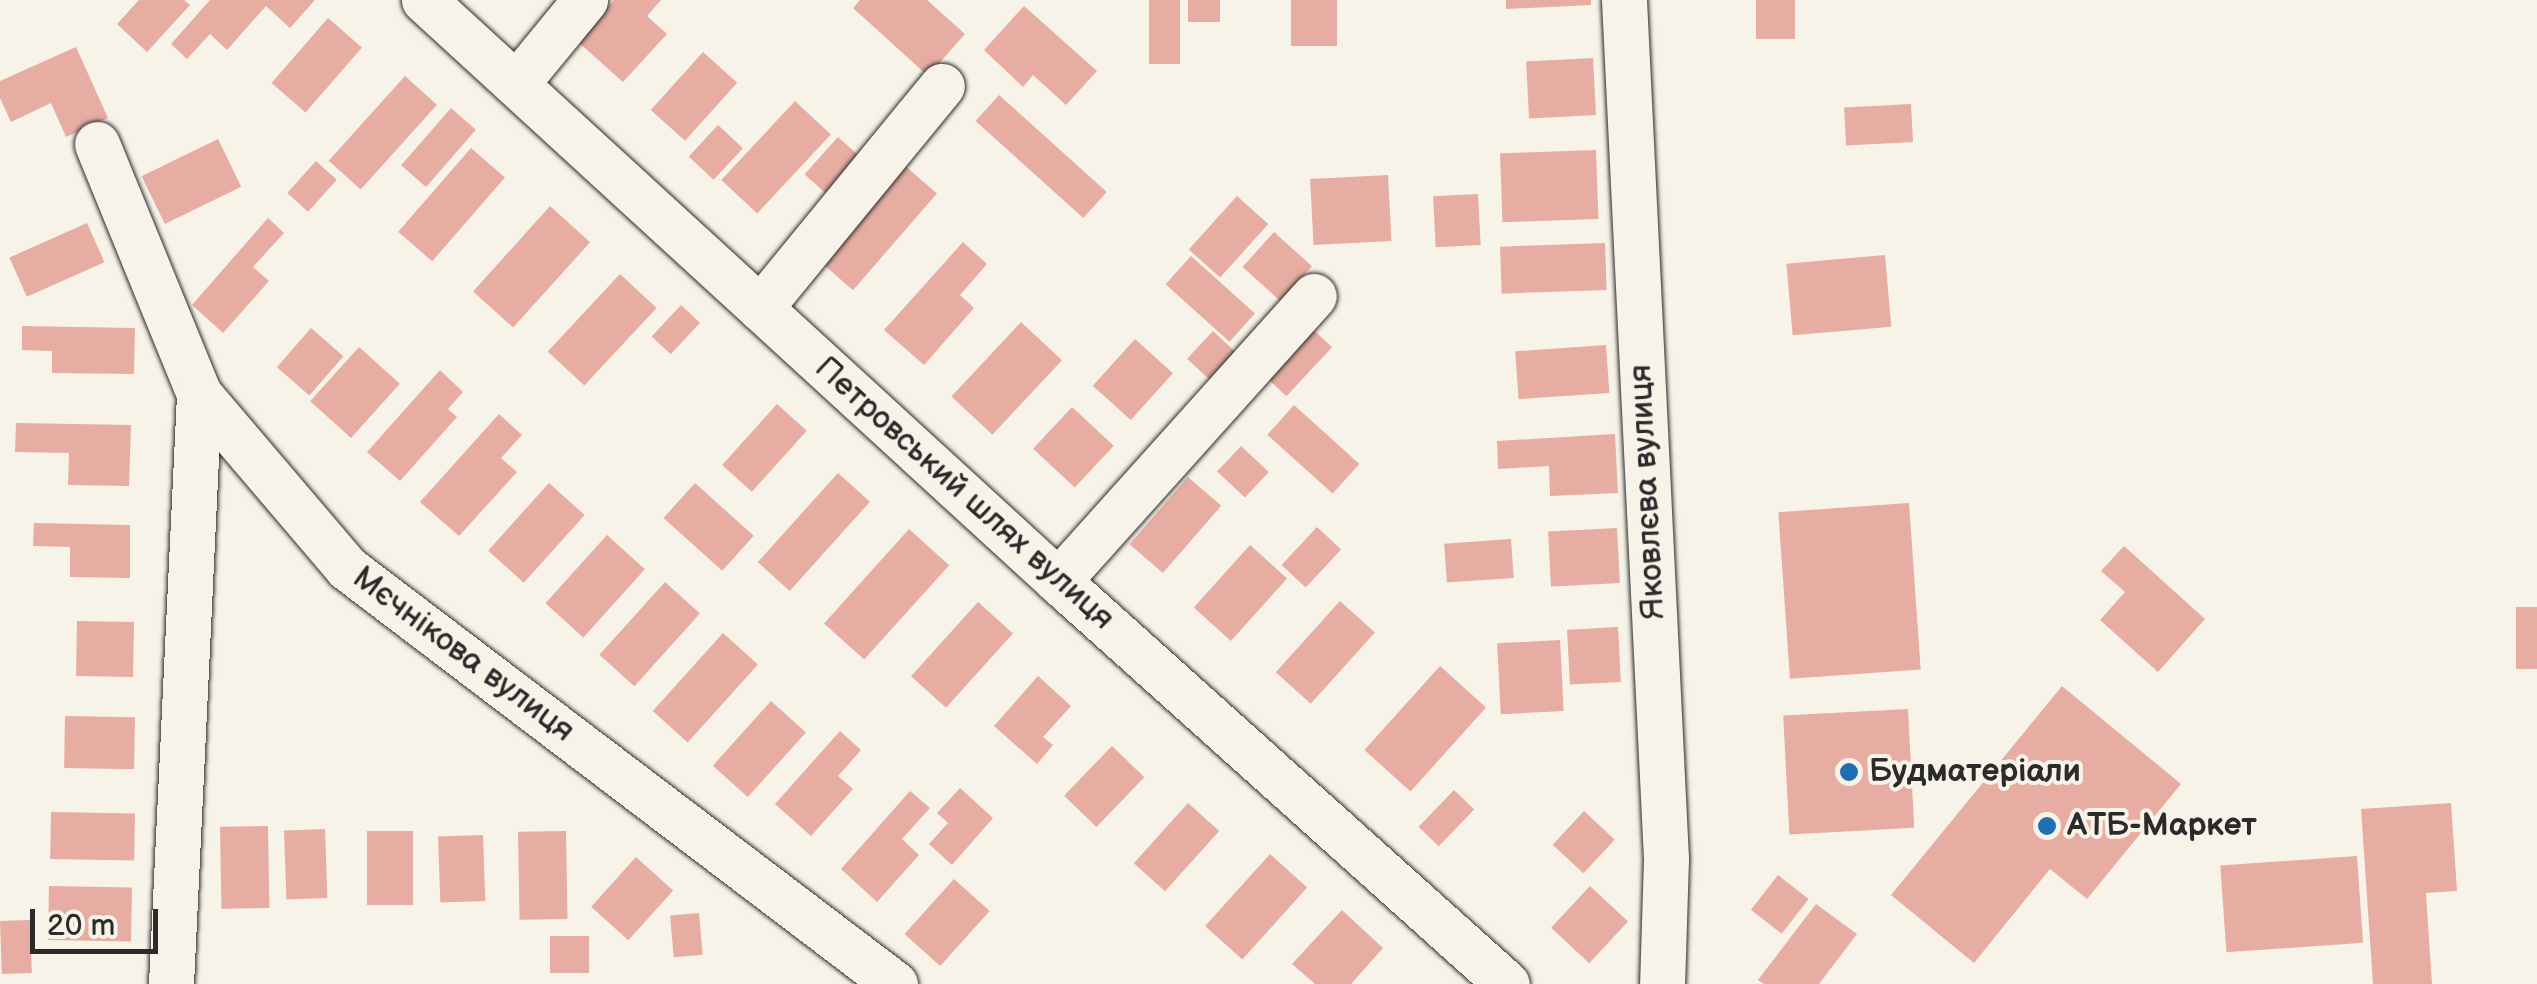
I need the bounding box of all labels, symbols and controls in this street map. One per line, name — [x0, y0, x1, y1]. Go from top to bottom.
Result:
street label: Петровський шлях вулиця — [806, 349, 1122, 639]
street label: Яковлєва вулиця — [1622, 363, 1674, 621]
street label: Мєчнікова вулиця — [345, 559, 581, 751]
place label: Будматеріали — [1869, 753, 2081, 791]
marker: Будматеріали — [1838, 761, 1860, 783]
place label: АТБ-Маркет — [2067, 807, 2257, 845]
marker: АТБ-Маркет — [2036, 815, 2058, 837]
scale bar — [35, 889, 162, 951]
text: 20 m — [47, 908, 115, 944]

